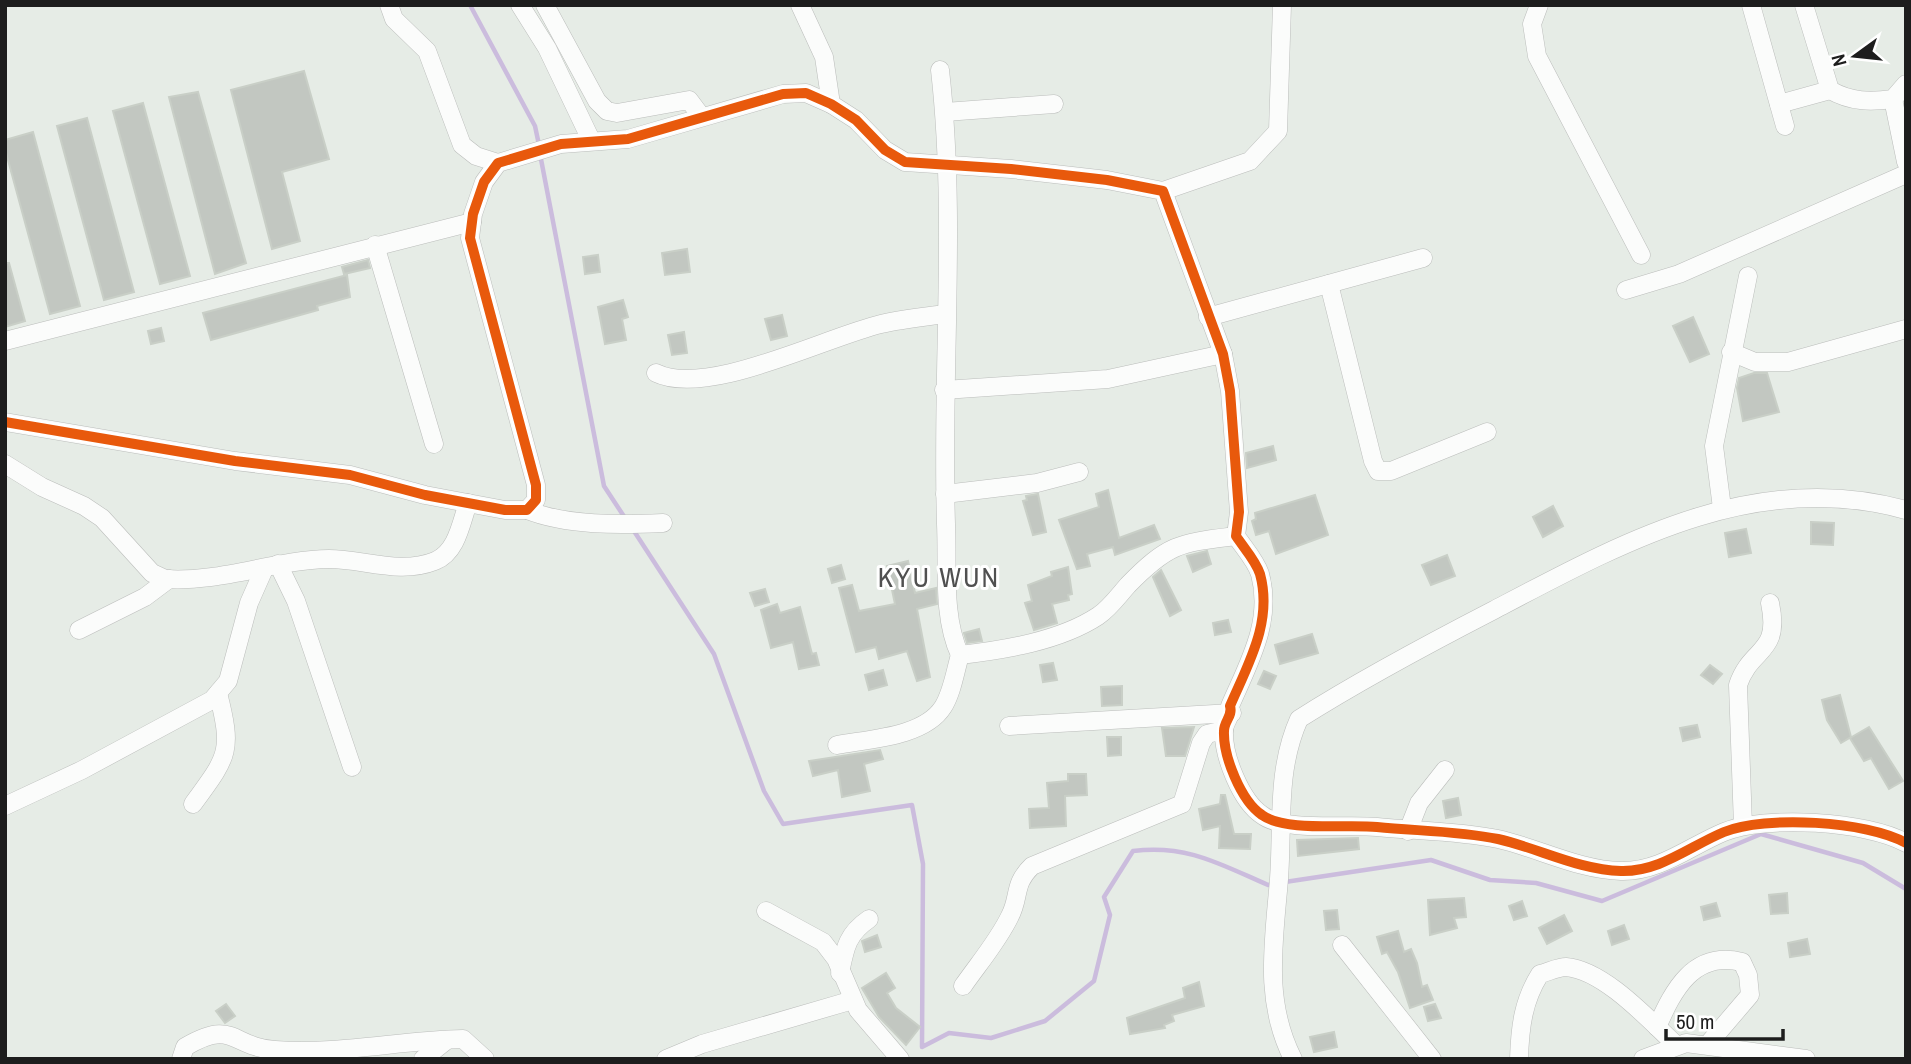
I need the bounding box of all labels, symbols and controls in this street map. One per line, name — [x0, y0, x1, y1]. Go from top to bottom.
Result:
north arrow — [1820, 21, 1890, 91]
text: N — [1825, 52, 1853, 69]
district label: KYU WUN — [878, 558, 1000, 596]
scale bar — [1666, 998, 1783, 1042]
text: 50 m — [1676, 1007, 1714, 1036]

